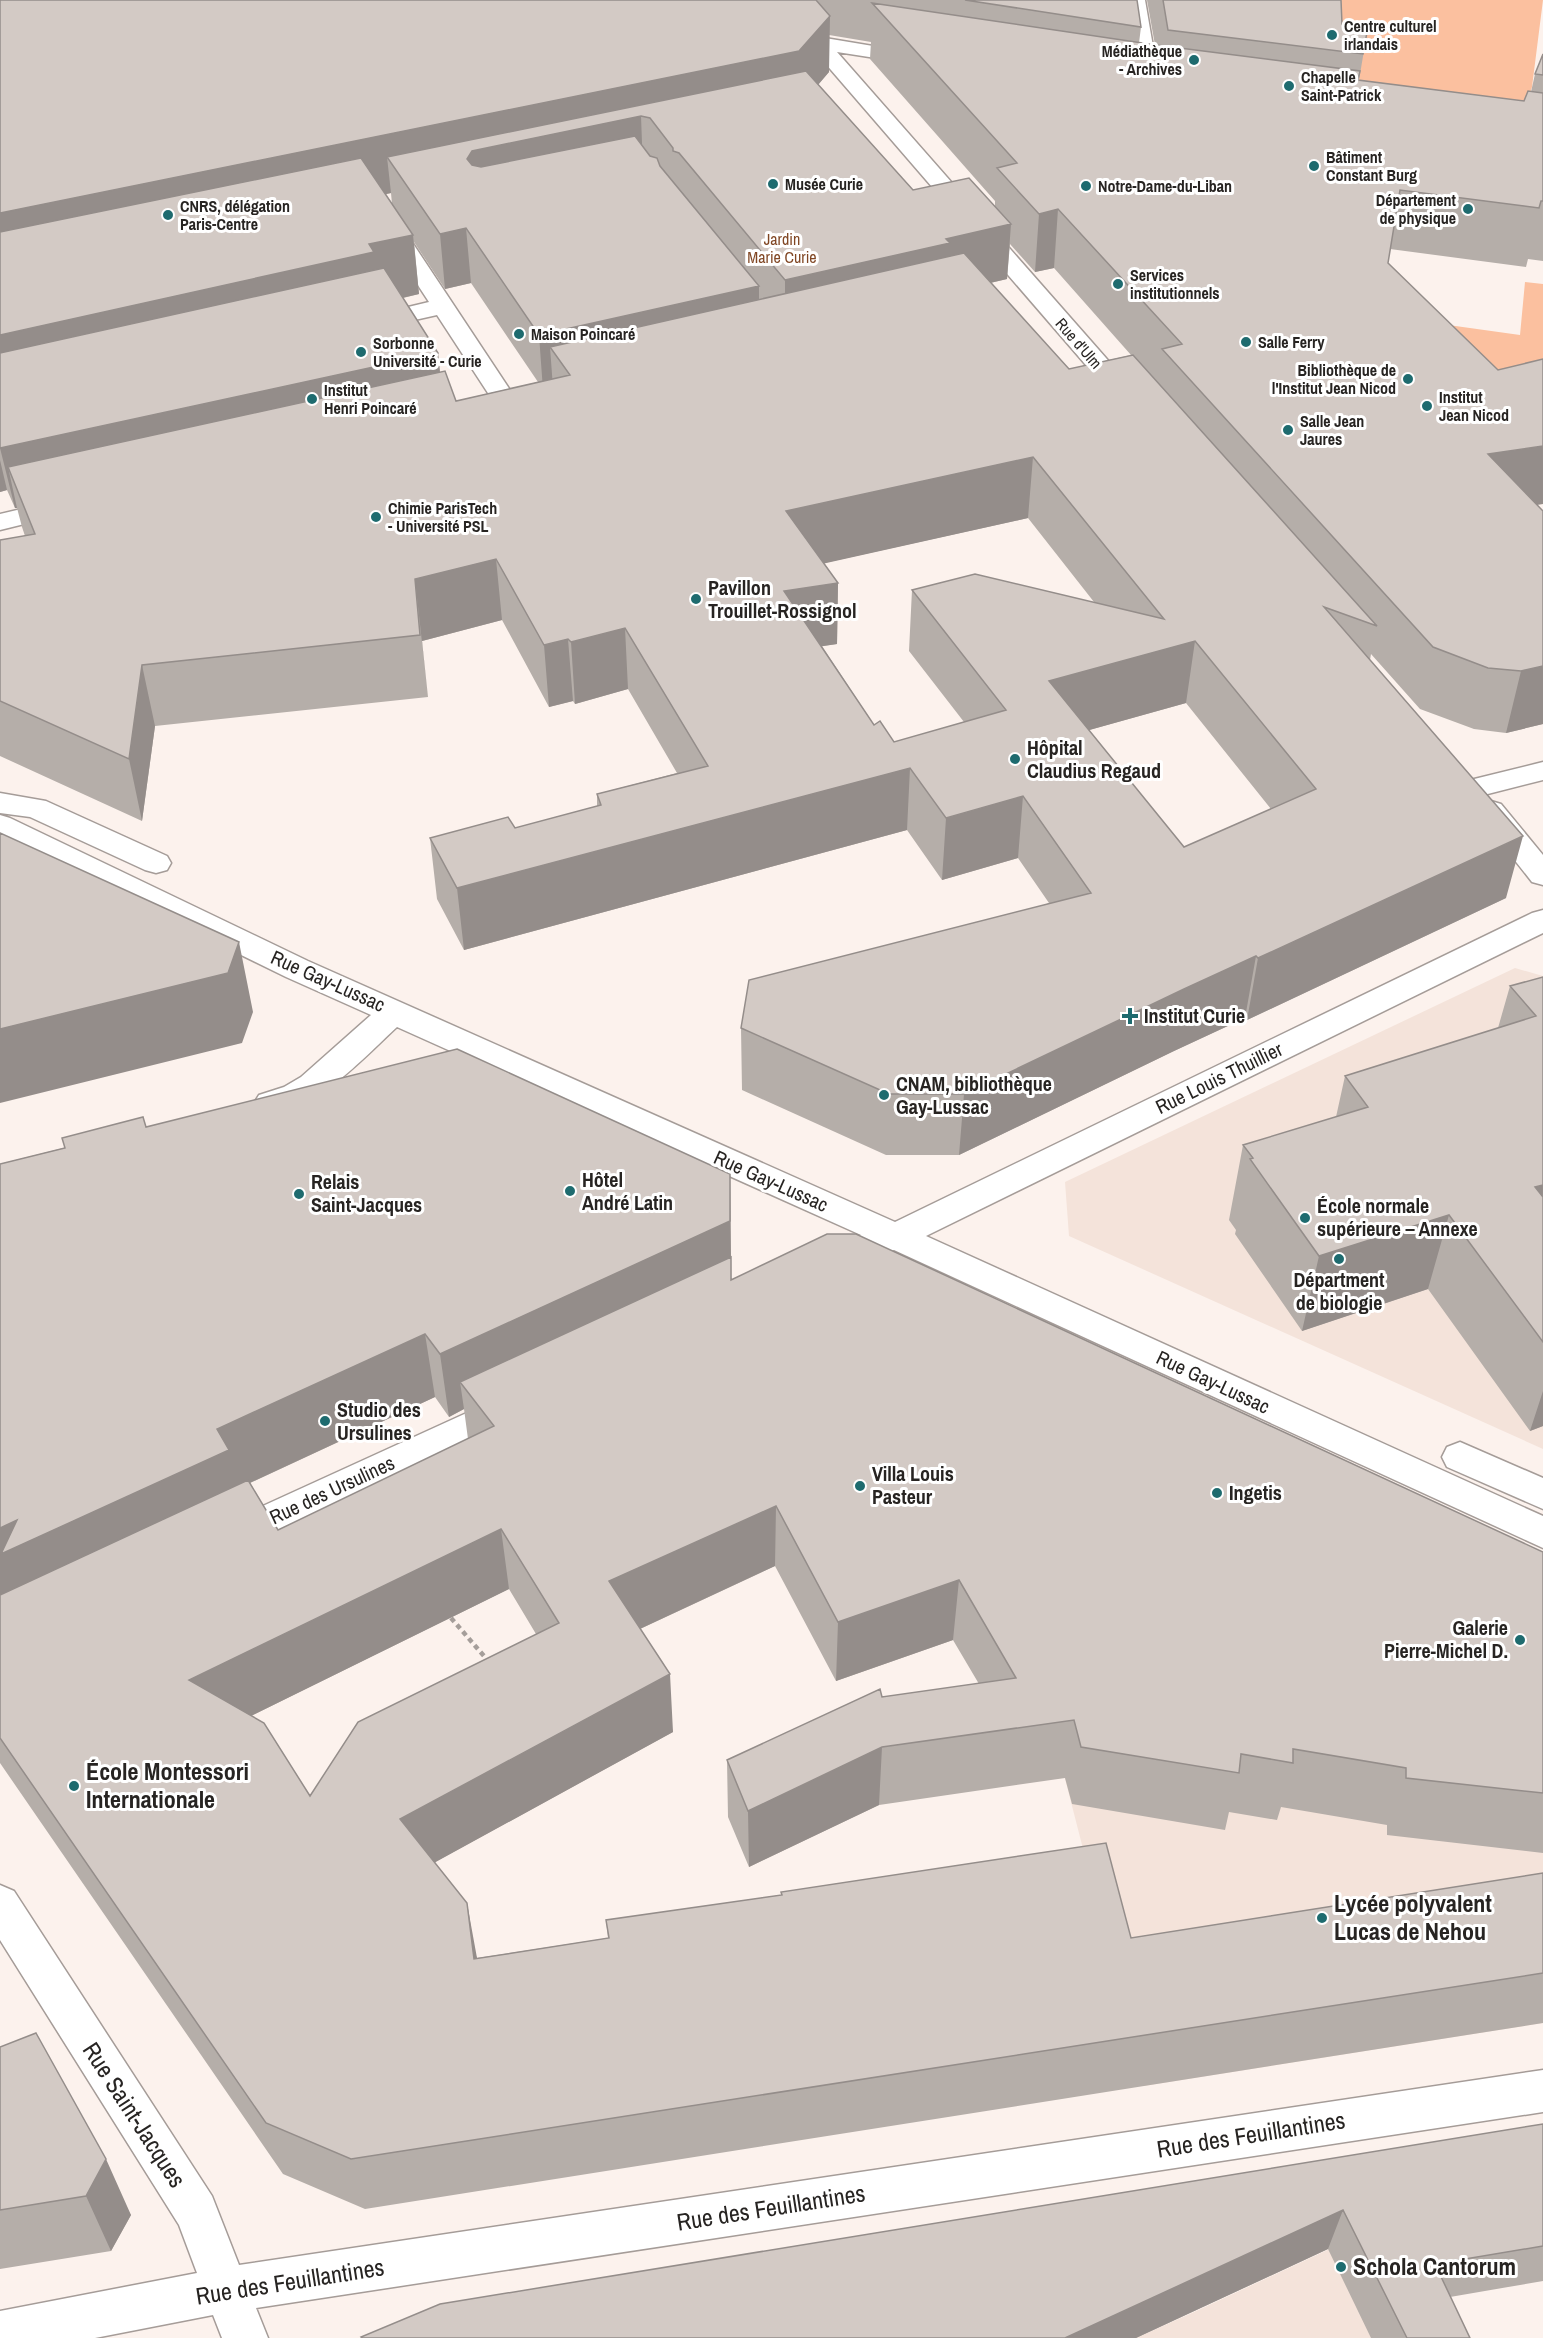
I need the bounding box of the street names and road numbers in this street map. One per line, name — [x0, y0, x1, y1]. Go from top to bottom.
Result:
street label: Rue d'Ulm — [1051, 313, 1107, 373]
street label: Rue Gay-Lussac — [267, 943, 389, 1018]
street label: Rue Louis Thuillier — [1151, 1035, 1287, 1120]
street label: Rue Gay-Lussac — [710, 1143, 832, 1218]
street label: Rue Gay-Lussac — [1152, 1344, 1274, 1420]
street label: Rue des Ursulines — [265, 1449, 399, 1530]
street label: Rue Saint-Jacques — [76, 2036, 194, 2193]
street label: Rue des Feuillantines — [1154, 2103, 1347, 2165]
street label: Rue des Feuillantines — [674, 2176, 867, 2238]
street label: Rue des Feuillantines — [193, 2250, 386, 2312]

